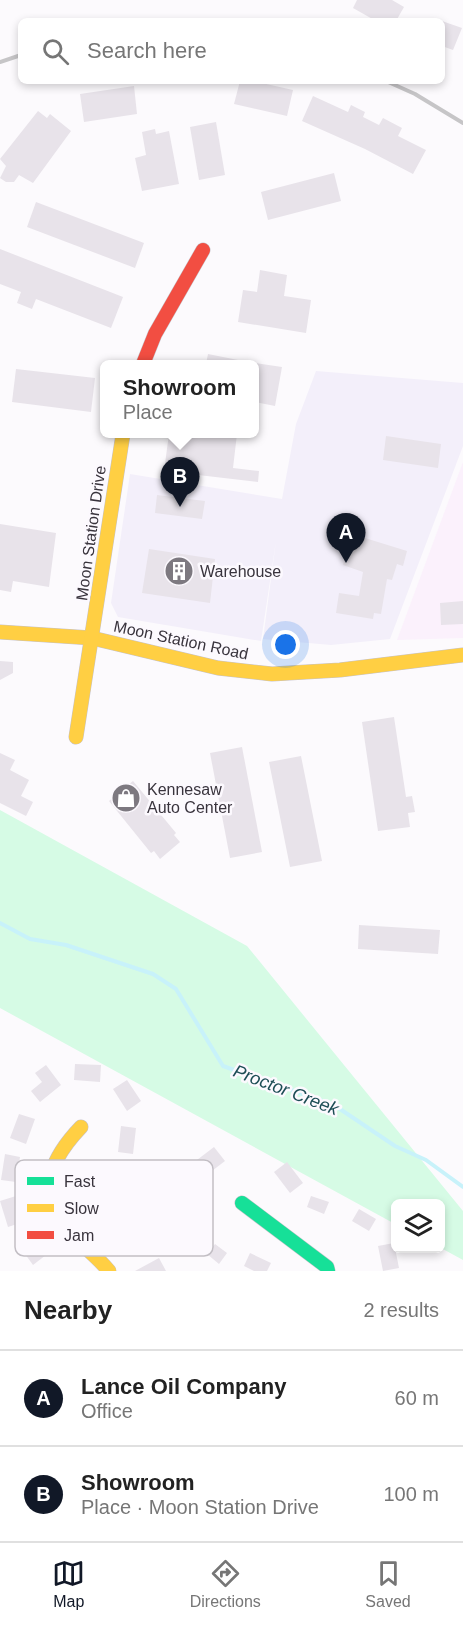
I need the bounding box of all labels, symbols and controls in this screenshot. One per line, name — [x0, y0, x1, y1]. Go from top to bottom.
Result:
search box — [18, 18, 445, 84]
icon: search — [39, 35, 72, 68]
text: Search here — [87, 38, 207, 63]
popup — [100, 360, 259, 438]
text: Showroom — [123, 375, 236, 400]
text: Place — [123, 401, 173, 423]
pin: B — [160, 458, 200, 507]
street label: Moon Station Drive — [73, 464, 109, 602]
pin: A — [326, 514, 366, 563]
building icon: Warehouse — [163, 555, 195, 587]
place label: Warehouse — [200, 563, 281, 580]
street label: Moon Station Road — [112, 617, 250, 663]
your location — [271, 630, 300, 659]
place label: Kennesaw Auto Center — [147, 781, 233, 816]
shop icon: Kennesaw Auto Center — [110, 782, 142, 814]
water label: Proctor Creek — [231, 1061, 342, 1120]
legend — [15, 1160, 213, 1256]
text: Fast — [64, 1173, 96, 1190]
map controls — [391, 1199, 445, 1253]
button: layers — [391, 1199, 445, 1253]
text: Slow — [64, 1200, 99, 1217]
text: Jam — [64, 1227, 94, 1244]
text: Nearby — [24, 1295, 112, 1325]
text: 2 results — [363, 1299, 439, 1321]
text: Lance Oil Company — [81, 1374, 286, 1399]
text: A — [36, 1387, 51, 1409]
text: 60 m — [395, 1387, 439, 1409]
text: Office — [81, 1400, 133, 1422]
text: Showroom — [81, 1470, 195, 1495]
text: B — [36, 1483, 51, 1505]
text: 100 m — [383, 1483, 439, 1505]
text: Place · Moon Station Drive — [81, 1496, 319, 1518]
tab: Map — [52, 1557, 85, 1611]
tab: Directions — [190, 1557, 261, 1611]
tab: Saved — [365, 1557, 411, 1611]

